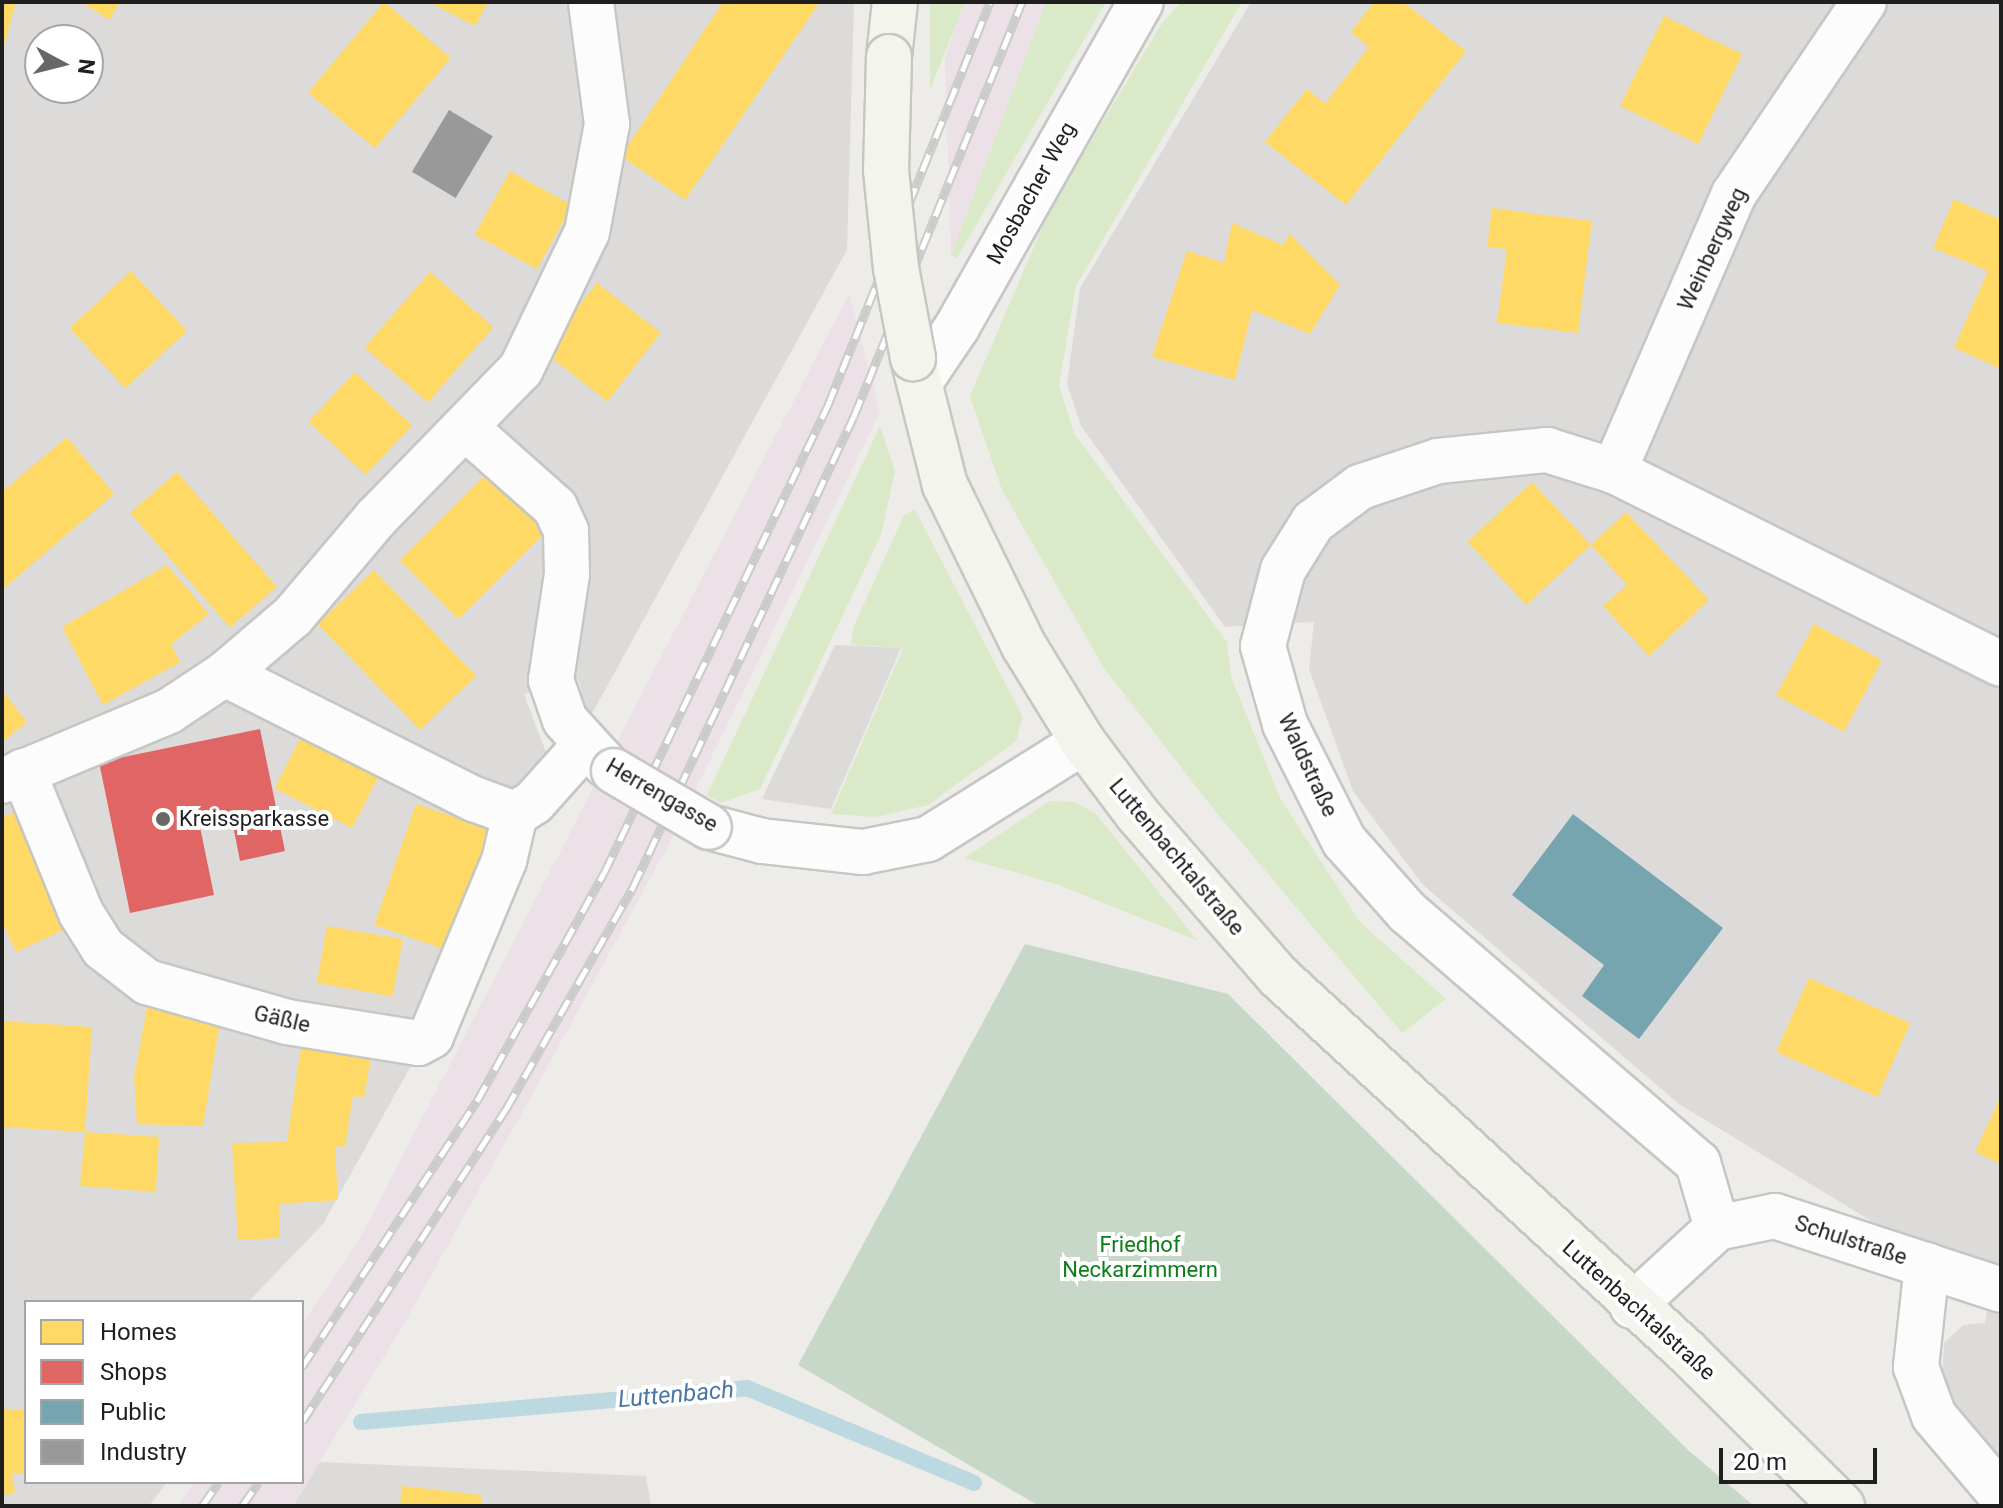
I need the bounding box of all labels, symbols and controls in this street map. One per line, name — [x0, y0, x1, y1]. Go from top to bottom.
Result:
north arrow — [24, 24, 104, 104]
text: N — [73, 58, 100, 76]
street label: Mosbacher Weg — [981, 117, 1081, 269]
street label: Weinbergweg — [1672, 183, 1752, 315]
street label: Waldstraße — [1273, 709, 1343, 821]
street label: Herrengasse — [601, 752, 723, 838]
street label: Luttenbachtalstraße — [1104, 773, 1250, 941]
place label: Kreissparkasse — [179, 806, 329, 832]
marker: Kreissparkasse — [154, 810, 172, 828]
street label: Gäßle — [251, 1000, 313, 1038]
street label: Schulstraße — [1792, 1209, 1910, 1271]
park label: Friedhof Neckarzimmern — [1062, 1231, 1218, 1282]
street label: Luttenbachtalstraße — [1557, 1234, 1721, 1386]
legend — [24, 1300, 304, 1484]
text: Homes — [100, 1318, 177, 1346]
text: Shops — [100, 1358, 167, 1386]
water label: Luttenbach — [617, 1376, 735, 1414]
text: Public — [100, 1398, 166, 1426]
scale bar — [1723, 1432, 1881, 1482]
text: Industry — [100, 1438, 186, 1466]
text: 20 m — [1733, 1448, 1787, 1476]

